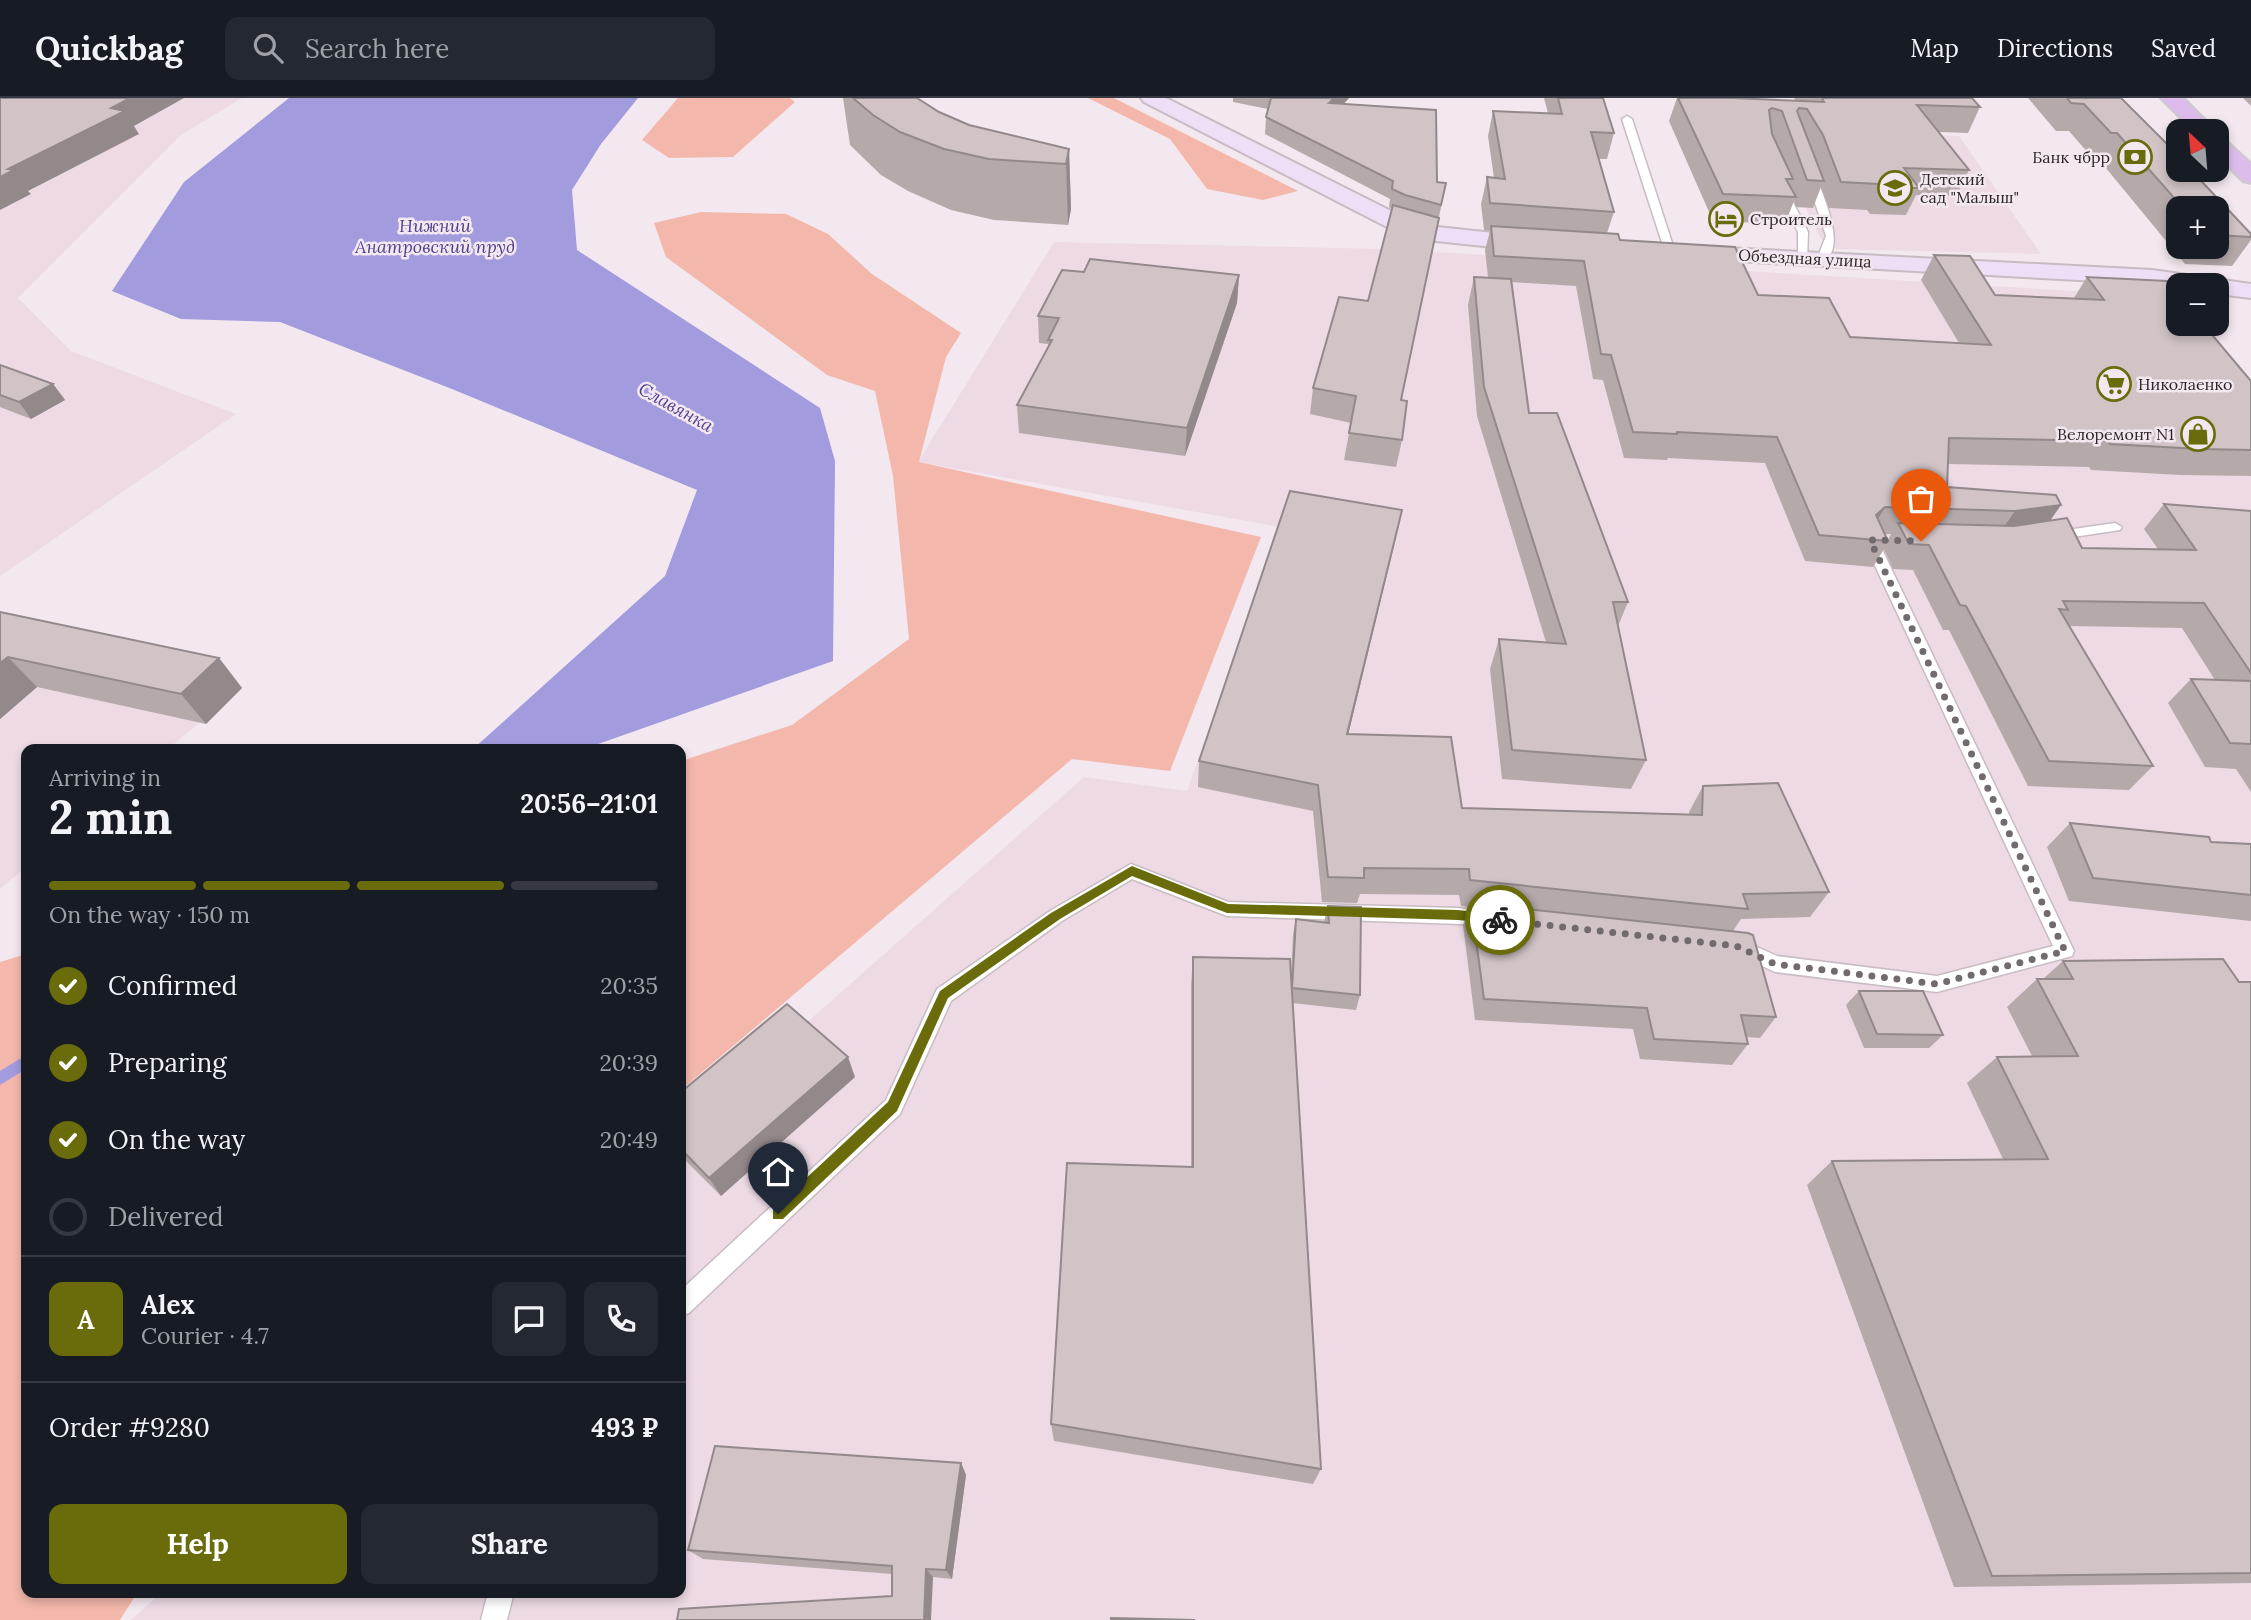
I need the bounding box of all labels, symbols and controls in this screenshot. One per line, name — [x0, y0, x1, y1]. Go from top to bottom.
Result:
search box — [225, 17, 715, 80]
text: Quickbag — [35, 27, 183, 69]
icon: search — [249, 29, 287, 67]
text: Search here — [305, 32, 449, 65]
text: Map — [1910, 33, 1959, 64]
text: Directions — [1997, 33, 2113, 64]
text: Saved — [2151, 33, 2216, 64]
north arrow — [2166, 119, 2230, 182]
map controls — [2166, 119, 2229, 336]
bank icon: Банк чбрр — [2116, 138, 2154, 176]
place label: Банк чбрр — [2032, 147, 2110, 167]
school or university icon: Детский сад "Малыш" — [1876, 169, 1914, 207]
place label: Детский сад "Малыш" — [1920, 169, 2019, 207]
button: + — [2166, 196, 2229, 259]
hotel icon: Строитель — [1707, 200, 1745, 238]
place label: Строитель — [1750, 209, 1832, 229]
water label: Нижний Анатровский пруд — [354, 214, 515, 258]
street label: Объездная улица — [1738, 245, 1872, 271]
button: − — [2166, 273, 2229, 336]
supermarket icon: Николаенко — [2095, 365, 2133, 403]
place label: Николаенко — [2138, 374, 2232, 394]
water label: Славянка — [635, 377, 718, 437]
shop icon: Велоремонт N1 — [2179, 415, 2217, 453]
place label: Велоремонт N1 — [2057, 424, 2174, 444]
pin — [1891, 469, 1951, 541]
icon: bag — [1902, 480, 1940, 518]
text: Arriving in — [49, 763, 161, 792]
text: 20:56–21:01 — [520, 787, 658, 820]
text: 2 min — [49, 788, 172, 847]
courier — [1465, 885, 1535, 955]
text: On the way · 150 m — [49, 900, 250, 929]
icon: bike — [1481, 901, 1519, 939]
icon: check — [49, 967, 87, 1005]
text: Confirmed — [108, 969, 237, 1002]
text: 20:35 — [600, 971, 658, 1000]
icon: check — [49, 1044, 87, 1082]
text: Preparing — [108, 1046, 227, 1079]
text: 20:39 — [600, 1048, 658, 1077]
icon: check — [49, 1121, 87, 1159]
text: On the way — [108, 1123, 245, 1156]
text: 20:49 — [600, 1125, 658, 1154]
pin — [748, 1142, 808, 1214]
icon: home — [759, 1153, 797, 1191]
text: Delivered — [108, 1200, 224, 1233]
button: chat — [492, 1282, 566, 1356]
button: phone — [584, 1282, 658, 1356]
text: Alex — [141, 1288, 195, 1321]
text: A — [77, 1303, 95, 1336]
text: Courier · 4.7 — [141, 1321, 269, 1350]
text: Order #9280 — [49, 1411, 210, 1444]
text: 493 ₽ — [591, 1411, 658, 1444]
button: Help — [49, 1504, 347, 1584]
button: Share — [361, 1504, 658, 1584]

